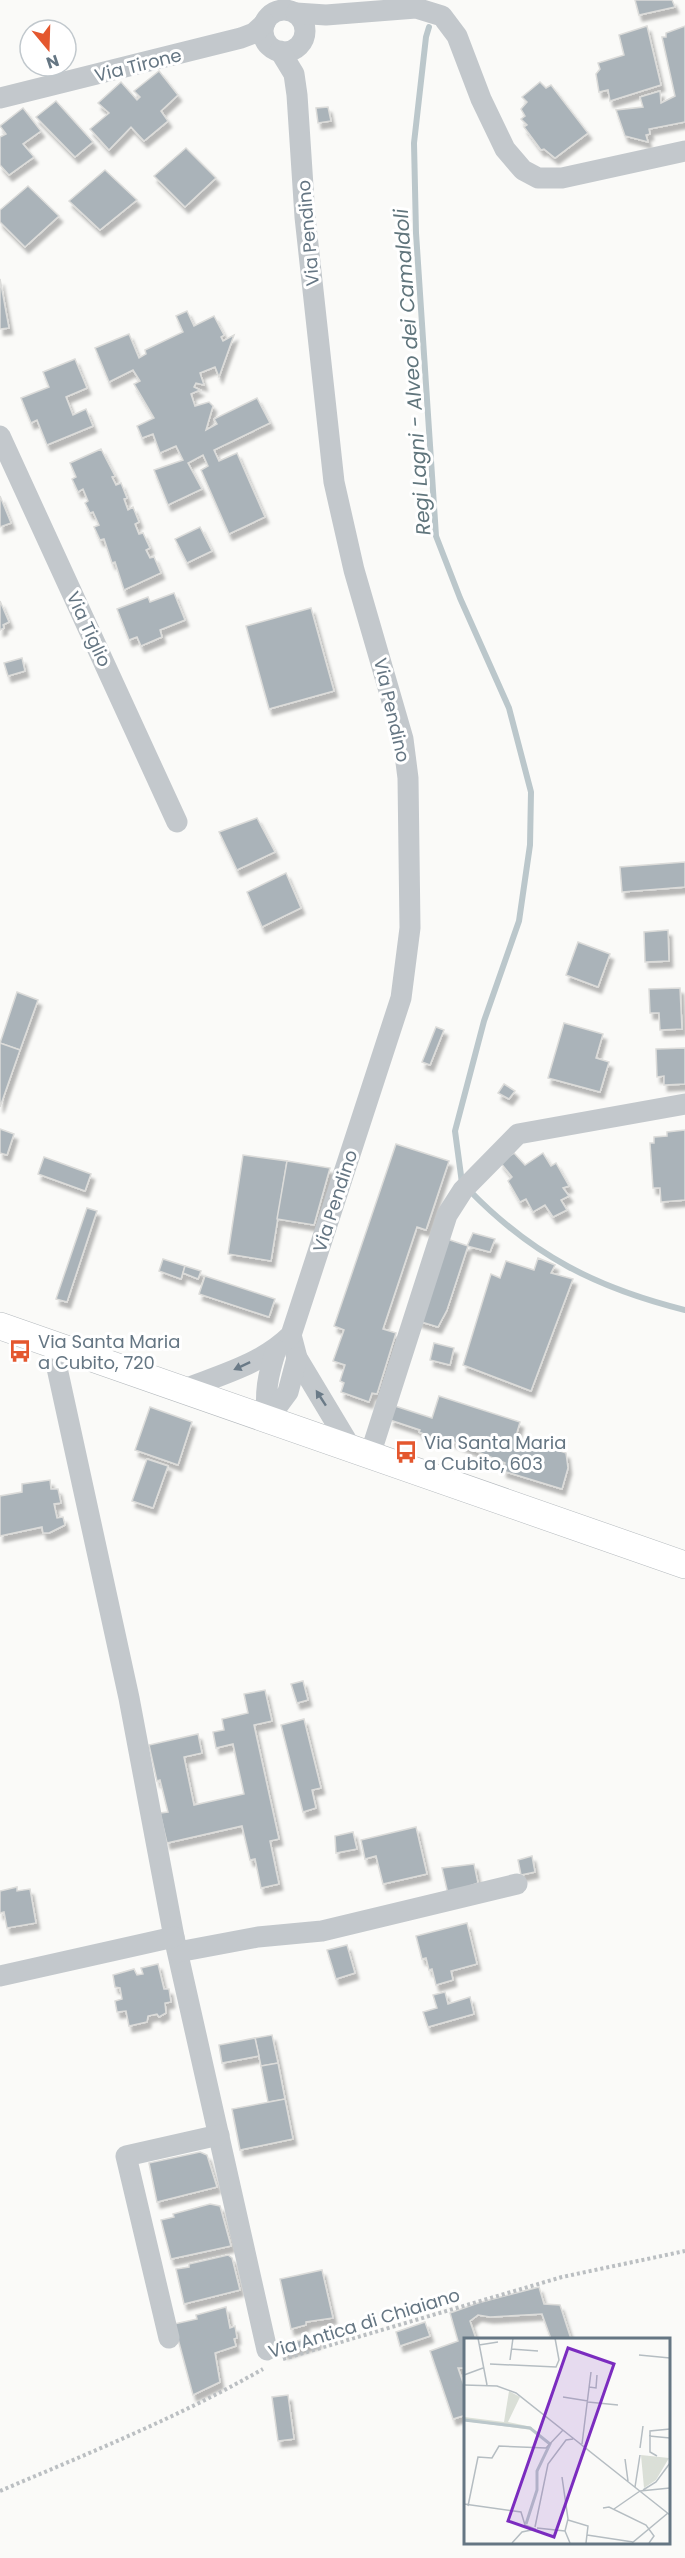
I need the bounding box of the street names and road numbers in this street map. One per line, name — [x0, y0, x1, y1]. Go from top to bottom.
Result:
street label: Via Tirone — [92, 42, 184, 88]
street label: Via Pendino — [291, 179, 325, 287]
street label: Via Tiglio — [61, 587, 117, 671]
street label: Via Pendino — [368, 655, 416, 765]
street label: Via Pendino — [307, 1147, 363, 1255]
street label: Via Antica di Chiaiano — [265, 2282, 463, 2364]

